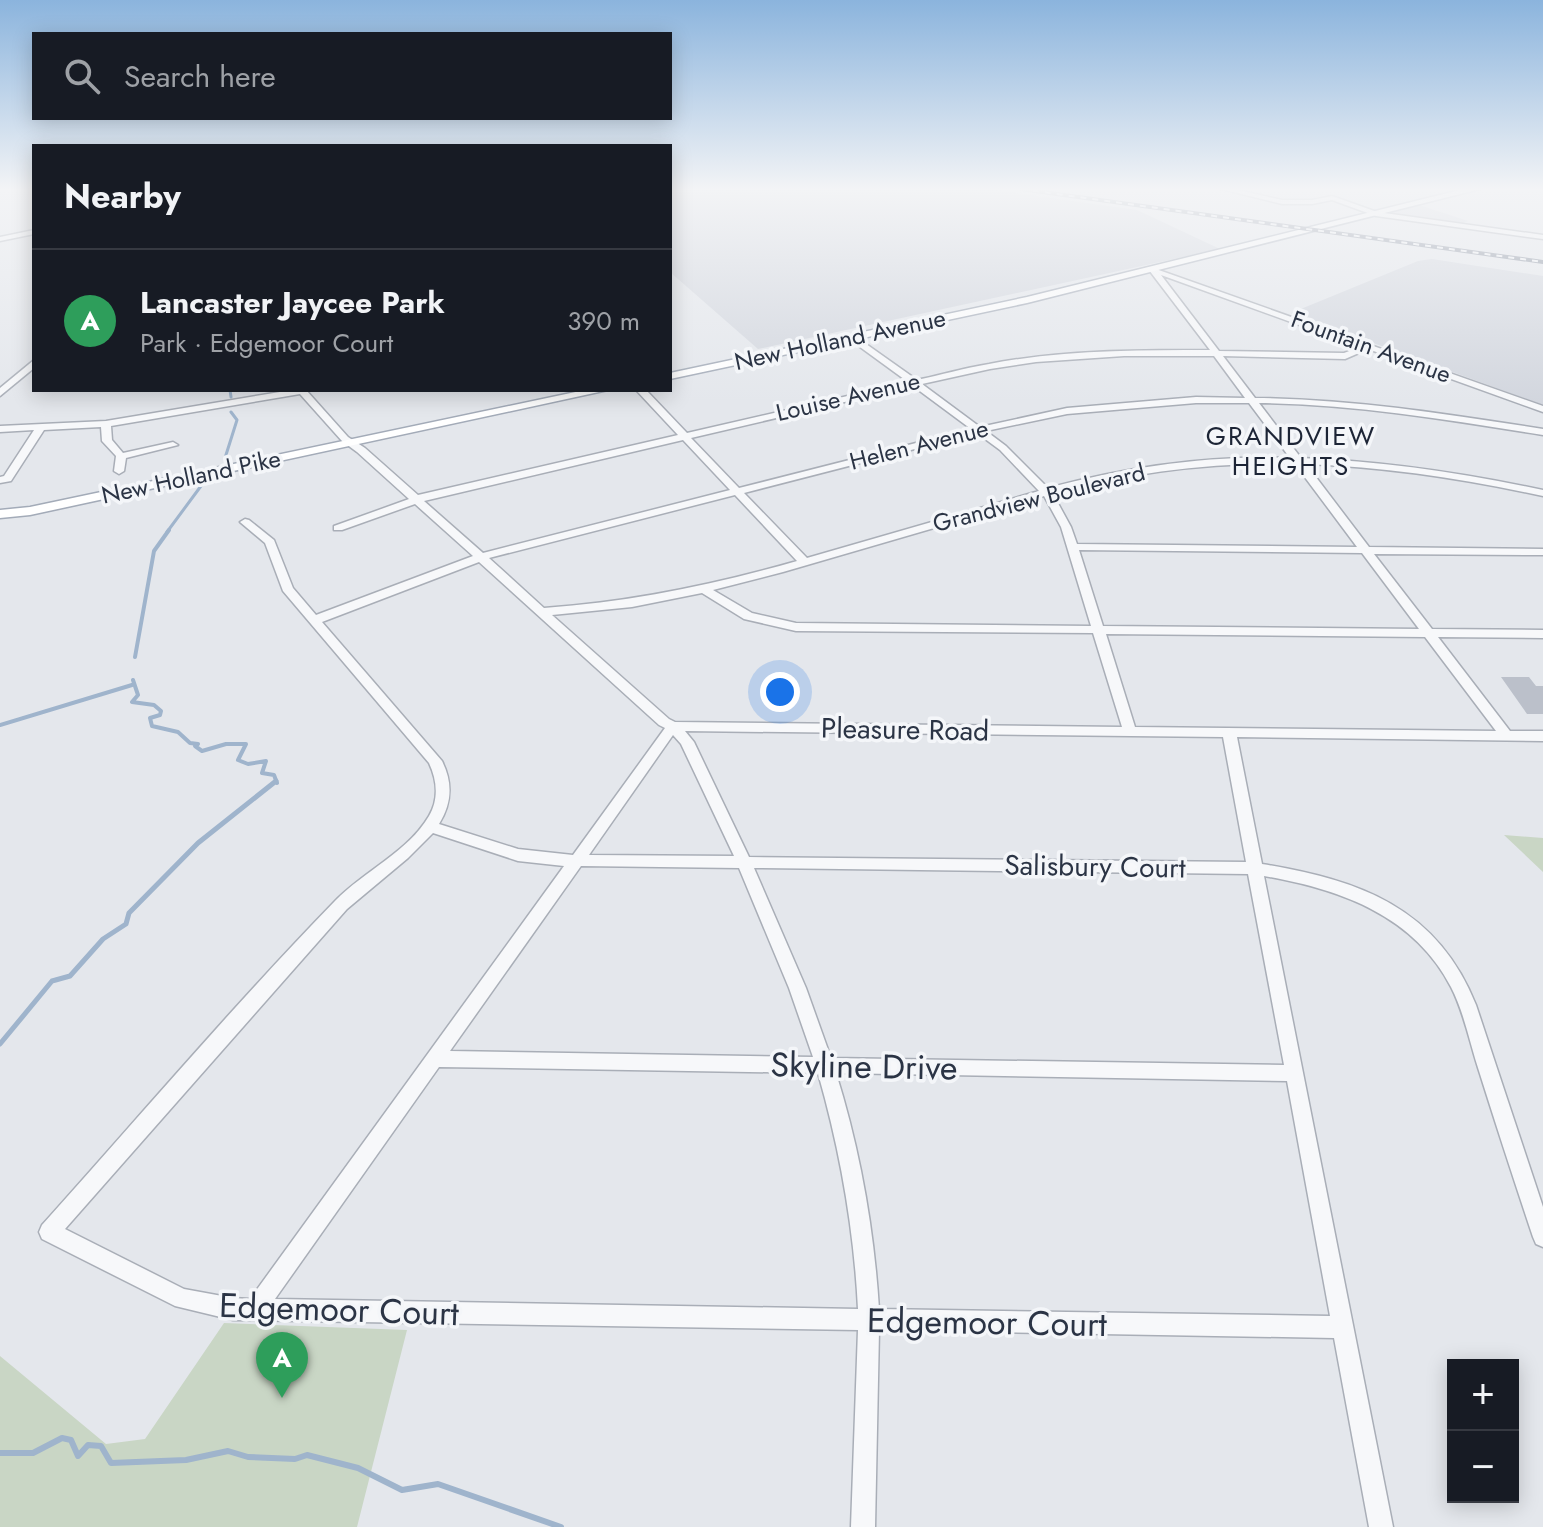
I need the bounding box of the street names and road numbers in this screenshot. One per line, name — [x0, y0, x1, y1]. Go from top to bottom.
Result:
street label: New Holland Avenue — [731, 300, 949, 379]
street label: Fountain Avenue — [1286, 301, 1456, 392]
street label: Louise Avenue — [772, 363, 923, 430]
street label: Helen Avenue — [846, 410, 992, 479]
street label: New Holland Pike — [98, 440, 284, 513]
street label: Grandview Boulevard — [929, 454, 1149, 541]
street label: Pleasure Road — [821, 708, 989, 751]
street label: Salisbury Court — [1004, 844, 1186, 889]
street label: Skyline Drive — [770, 1040, 958, 1093]
street label: Edgemoor Court — [218, 1281, 460, 1338]
street label: Edgemoor Court — [867, 1296, 1107, 1349]

